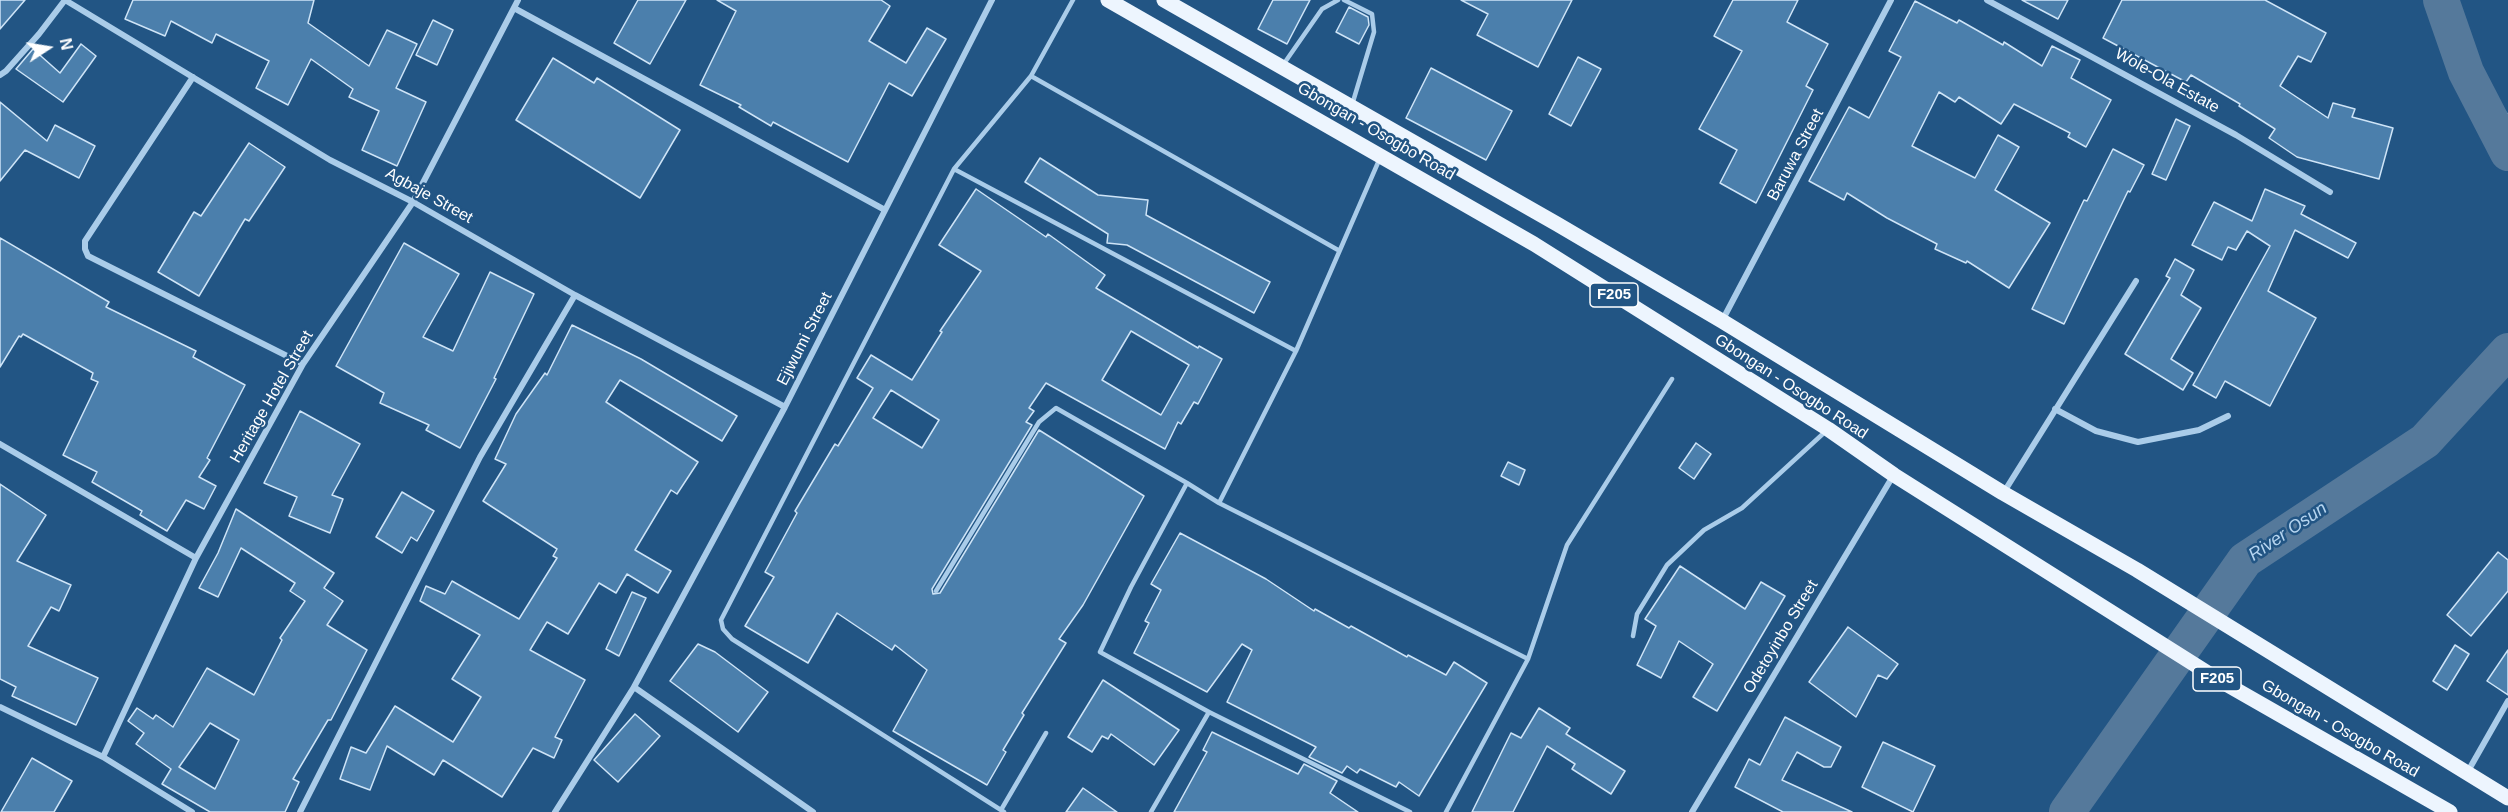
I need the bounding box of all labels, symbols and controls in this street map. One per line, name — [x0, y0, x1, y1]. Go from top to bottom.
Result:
north arrow — [18, 18, 78, 78]
text: N — [57, 37, 76, 52]
street label: Wole-Ola Estate — [2112, 44, 2222, 118]
street label: Gbongan - Osogbo Road — [1294, 79, 1458, 185]
street label: Baruwa Street — [1764, 106, 1828, 204]
street label: Agbaje Street — [382, 164, 476, 228]
road number: F205 — [1590, 283, 1638, 307]
street label: Ejiwumi Street — [773, 289, 837, 389]
street label: Heritage Hotel Street — [226, 328, 318, 466]
street label: Gbongan - Osogbo Road — [1711, 330, 1871, 444]
water label: River Osun — [2245, 498, 2331, 566]
street label: Odetoyinbo Street — [1740, 577, 1822, 697]
road number: F205 — [2193, 667, 2241, 691]
street label: Gbongan - Osogbo Road — [2258, 676, 2422, 782]

